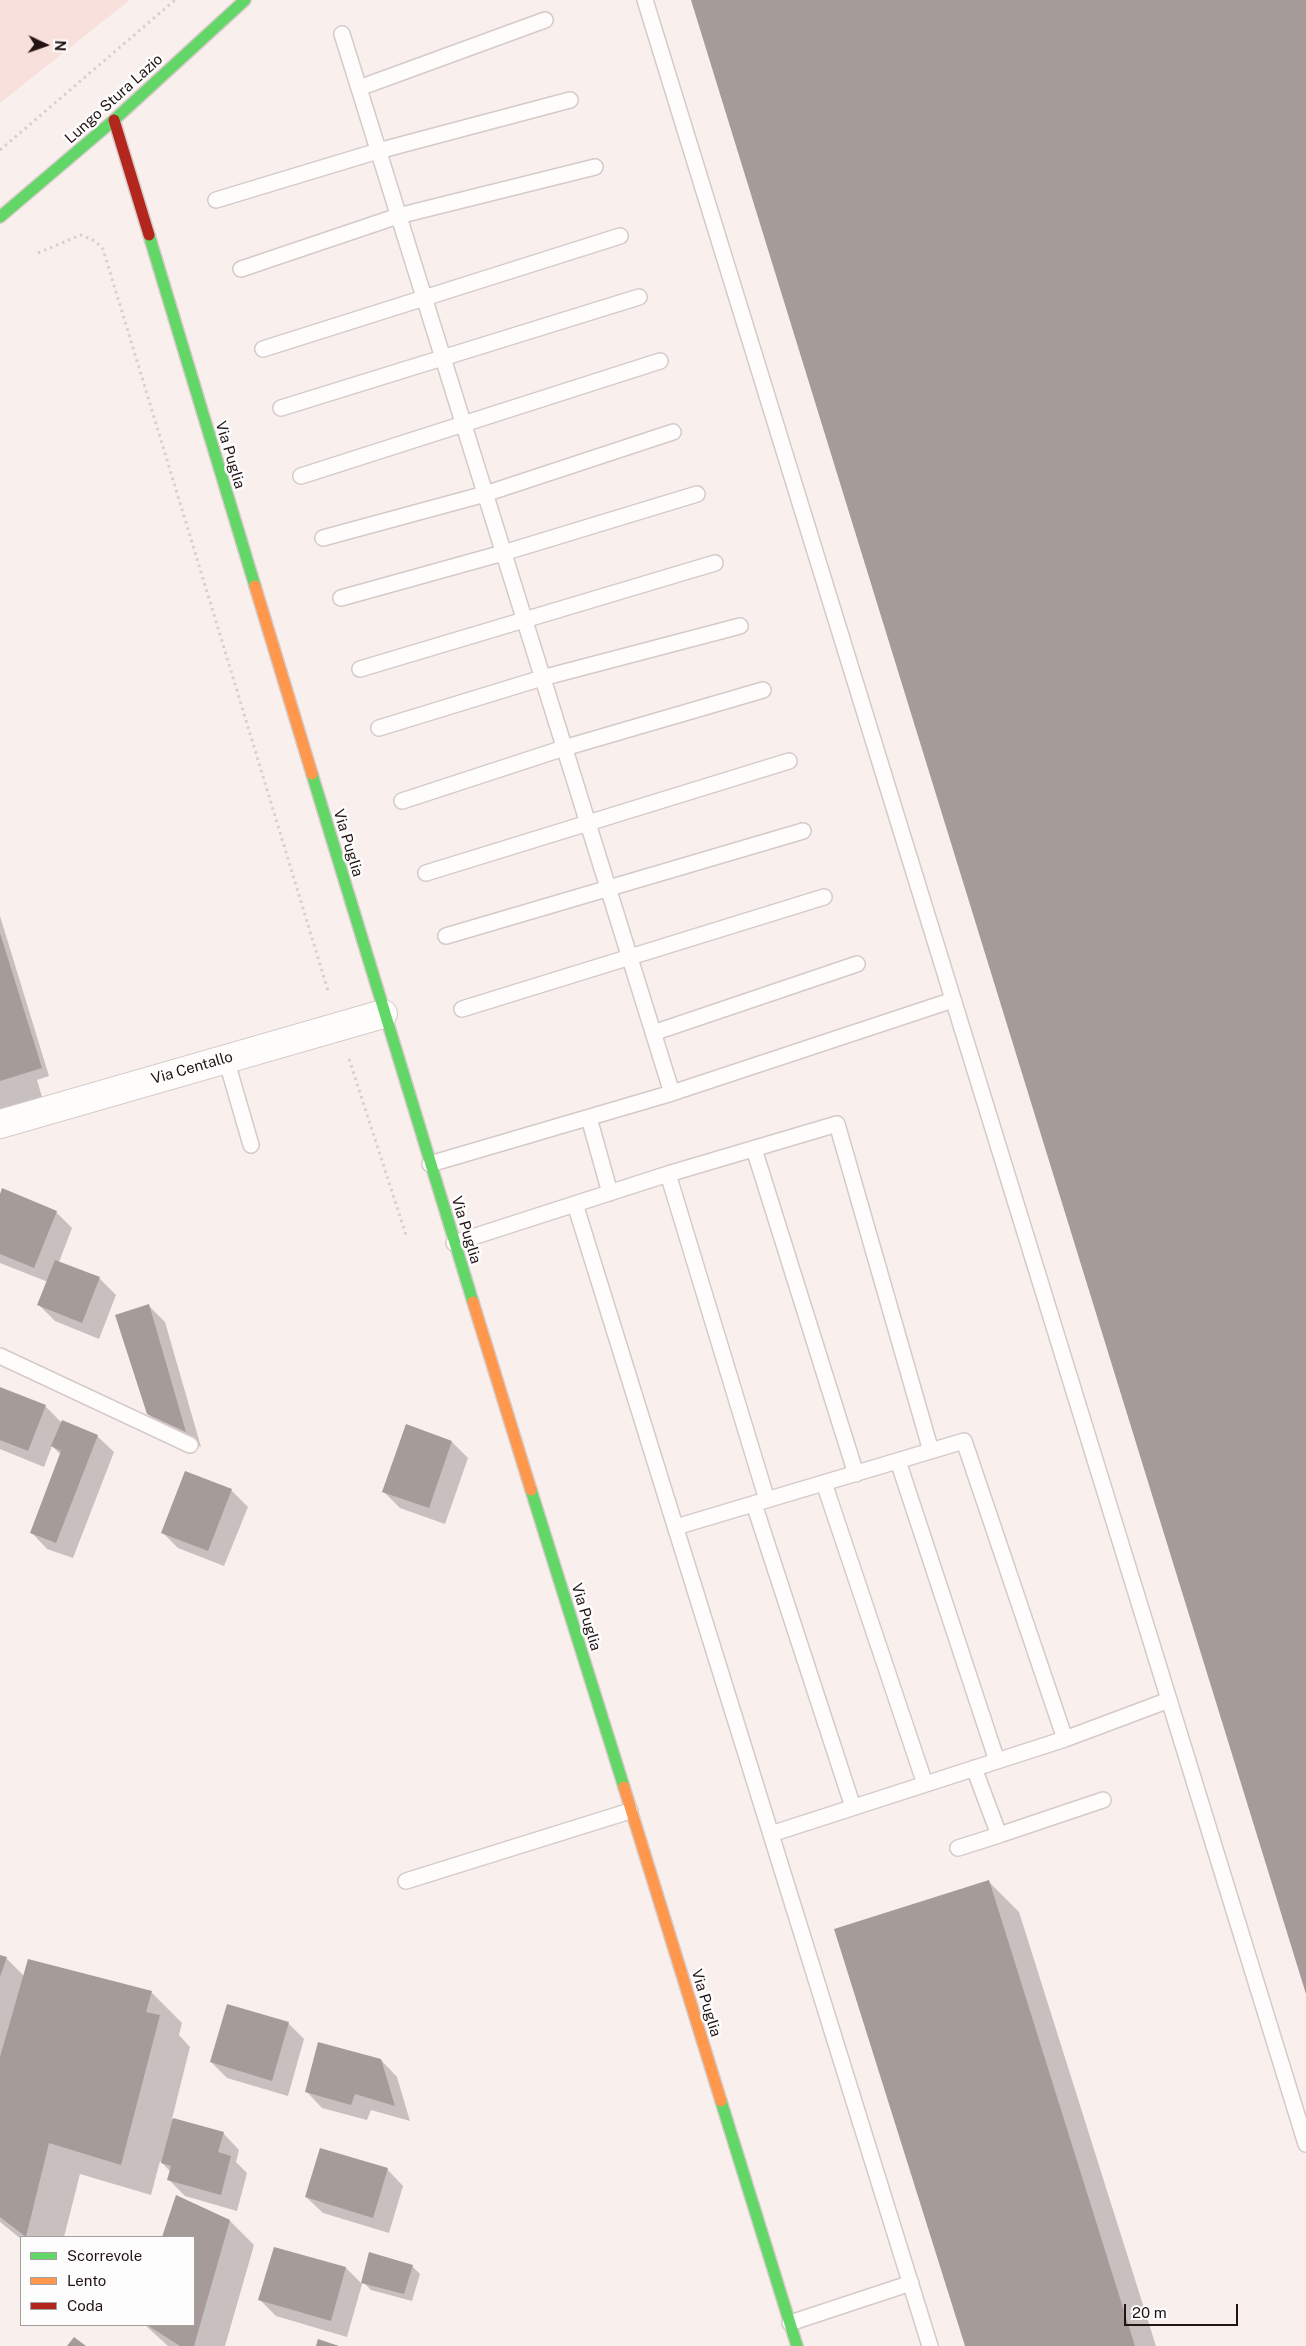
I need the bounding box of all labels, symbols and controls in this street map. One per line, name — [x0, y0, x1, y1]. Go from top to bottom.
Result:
north arrow — [20, 20, 70, 70]
text: N — [52, 40, 68, 52]
street label: Lungo Stura Lazio — [61, 50, 167, 148]
street label: Via Puglia — [211, 419, 249, 491]
street label: Via Puglia — [329, 807, 367, 879]
street label: Via Centallo — [149, 1048, 235, 1088]
street label: Via Puglia — [447, 1194, 485, 1266]
street label: Via Puglia — [567, 1581, 605, 1653]
street label: Via Puglia — [687, 1967, 725, 2039]
legend — [20, 2236, 195, 2326]
text: Scorrevole — [67, 2247, 142, 2264]
text: Lento — [67, 2272, 106, 2289]
scale bar — [1126, 2294, 1240, 2326]
text: Coda — [67, 2297, 103, 2314]
text: 20 m — [1132, 2304, 1167, 2321]

